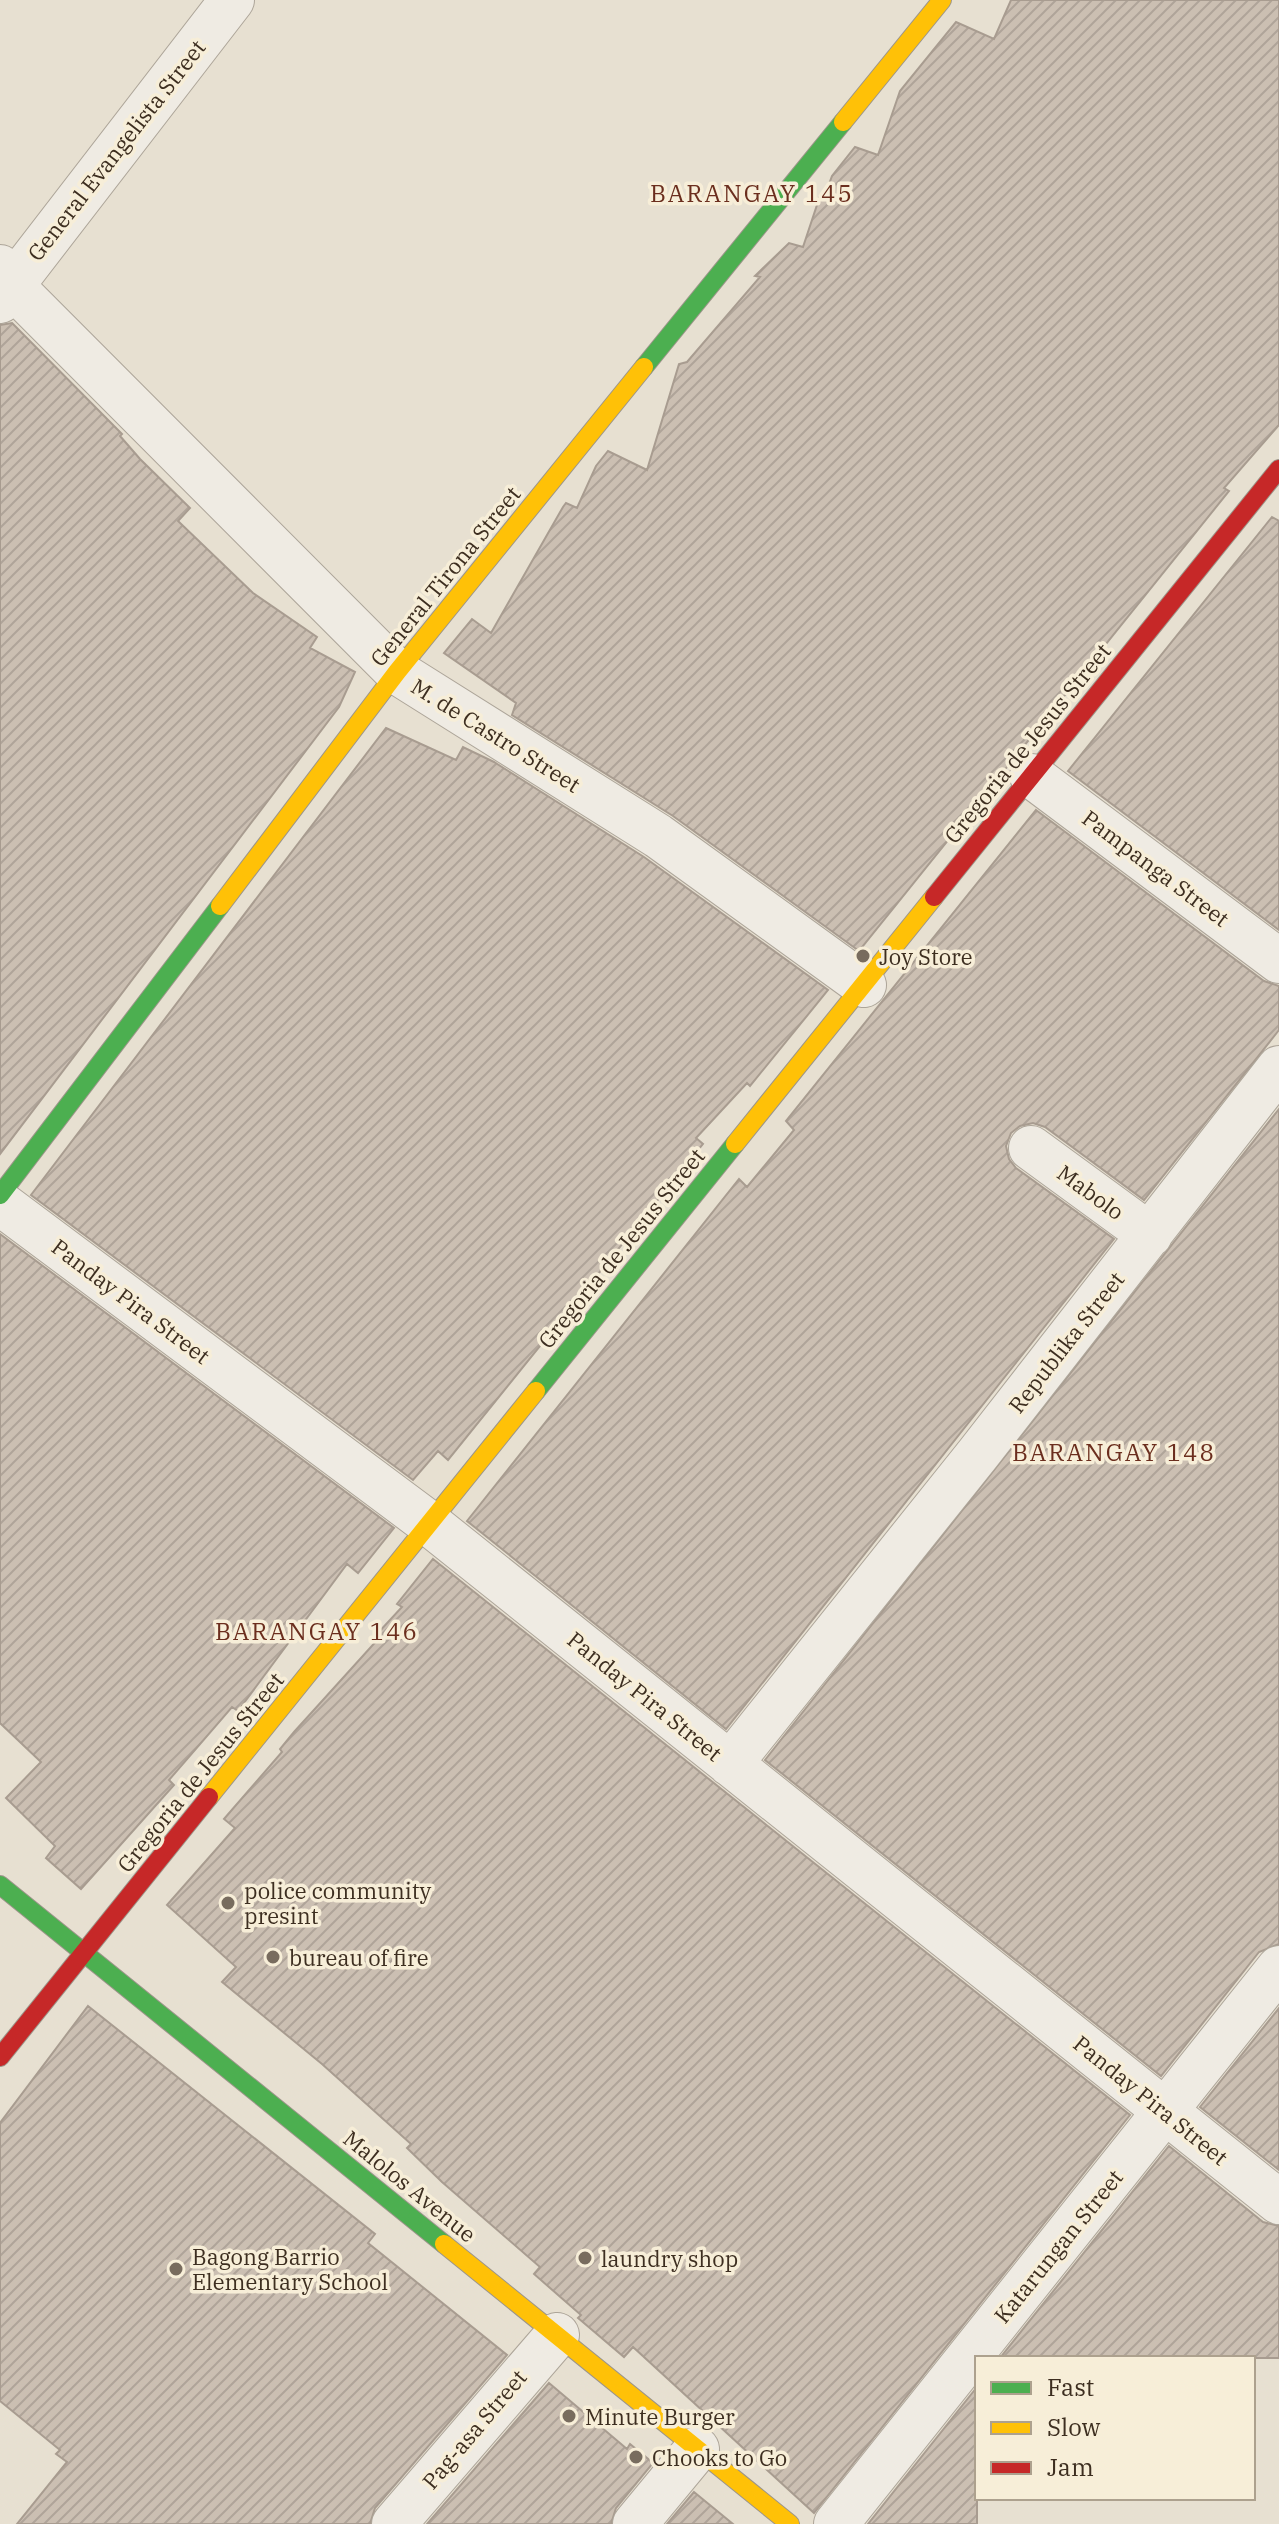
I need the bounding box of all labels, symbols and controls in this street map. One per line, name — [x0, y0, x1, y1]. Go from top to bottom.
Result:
street label: General Evangelista Street — [21, 33, 212, 266]
district label: BARANGAY 145 — [650, 177, 854, 209]
street label: General Tirona Street — [363, 480, 527, 672]
street label: Gregoria de Jesus Street — [937, 637, 1117, 849]
street label: M. de Castro Street — [406, 671, 586, 799]
street label: Pampanga Street — [1077, 803, 1236, 933]
place label: Joy Store — [879, 942, 973, 971]
marker: Joy Store — [854, 947, 872, 965]
street label: Gregoria de Jesus Street — [531, 1142, 711, 1354]
street label: Mabolo — [1052, 1158, 1130, 1226]
street label: Panday Pira Street — [46, 1232, 216, 1370]
street label: Republika Street — [1002, 1265, 1130, 1419]
district label: BARANGAY 148 — [1012, 1436, 1216, 1468]
district label: BARANGAY 146 — [215, 1615, 419, 1647]
street label: Panday Pira Street — [562, 1625, 728, 1767]
street label: Gregoria de Jesus Street — [110, 1666, 290, 1878]
place label: police community presint — [244, 1876, 432, 1930]
marker: police community presint — [219, 1894, 237, 1912]
place label: bureau of fire — [289, 1943, 429, 1972]
marker: bureau of fire — [264, 1948, 282, 1966]
street label: Panday Pira Street — [1068, 2029, 1234, 2171]
street label: Malolos Avenue — [338, 2124, 482, 2248]
street label: Katarungan Street — [987, 2163, 1129, 2329]
place label: Bagong Barrio Elementary School — [192, 2242, 388, 2296]
place label: laundry shop — [601, 2244, 738, 2273]
marker: laundry shop — [576, 2249, 594, 2267]
marker: Bagong Barrio Elementary School — [167, 2260, 185, 2278]
legend — [975, 2356, 1255, 2500]
street label: Pag-asa Street — [415, 2363, 533, 2495]
text: Fast — [1047, 2371, 1094, 2403]
place label: Minute Burger — [585, 2402, 735, 2431]
marker: Minute Burger — [560, 2407, 578, 2425]
text: Slow — [1047, 2411, 1101, 2443]
place label: Chooks to Go — [652, 2443, 787, 2472]
marker: Chooks to Go — [627, 2448, 645, 2466]
text: Jam — [1047, 2451, 1094, 2483]

